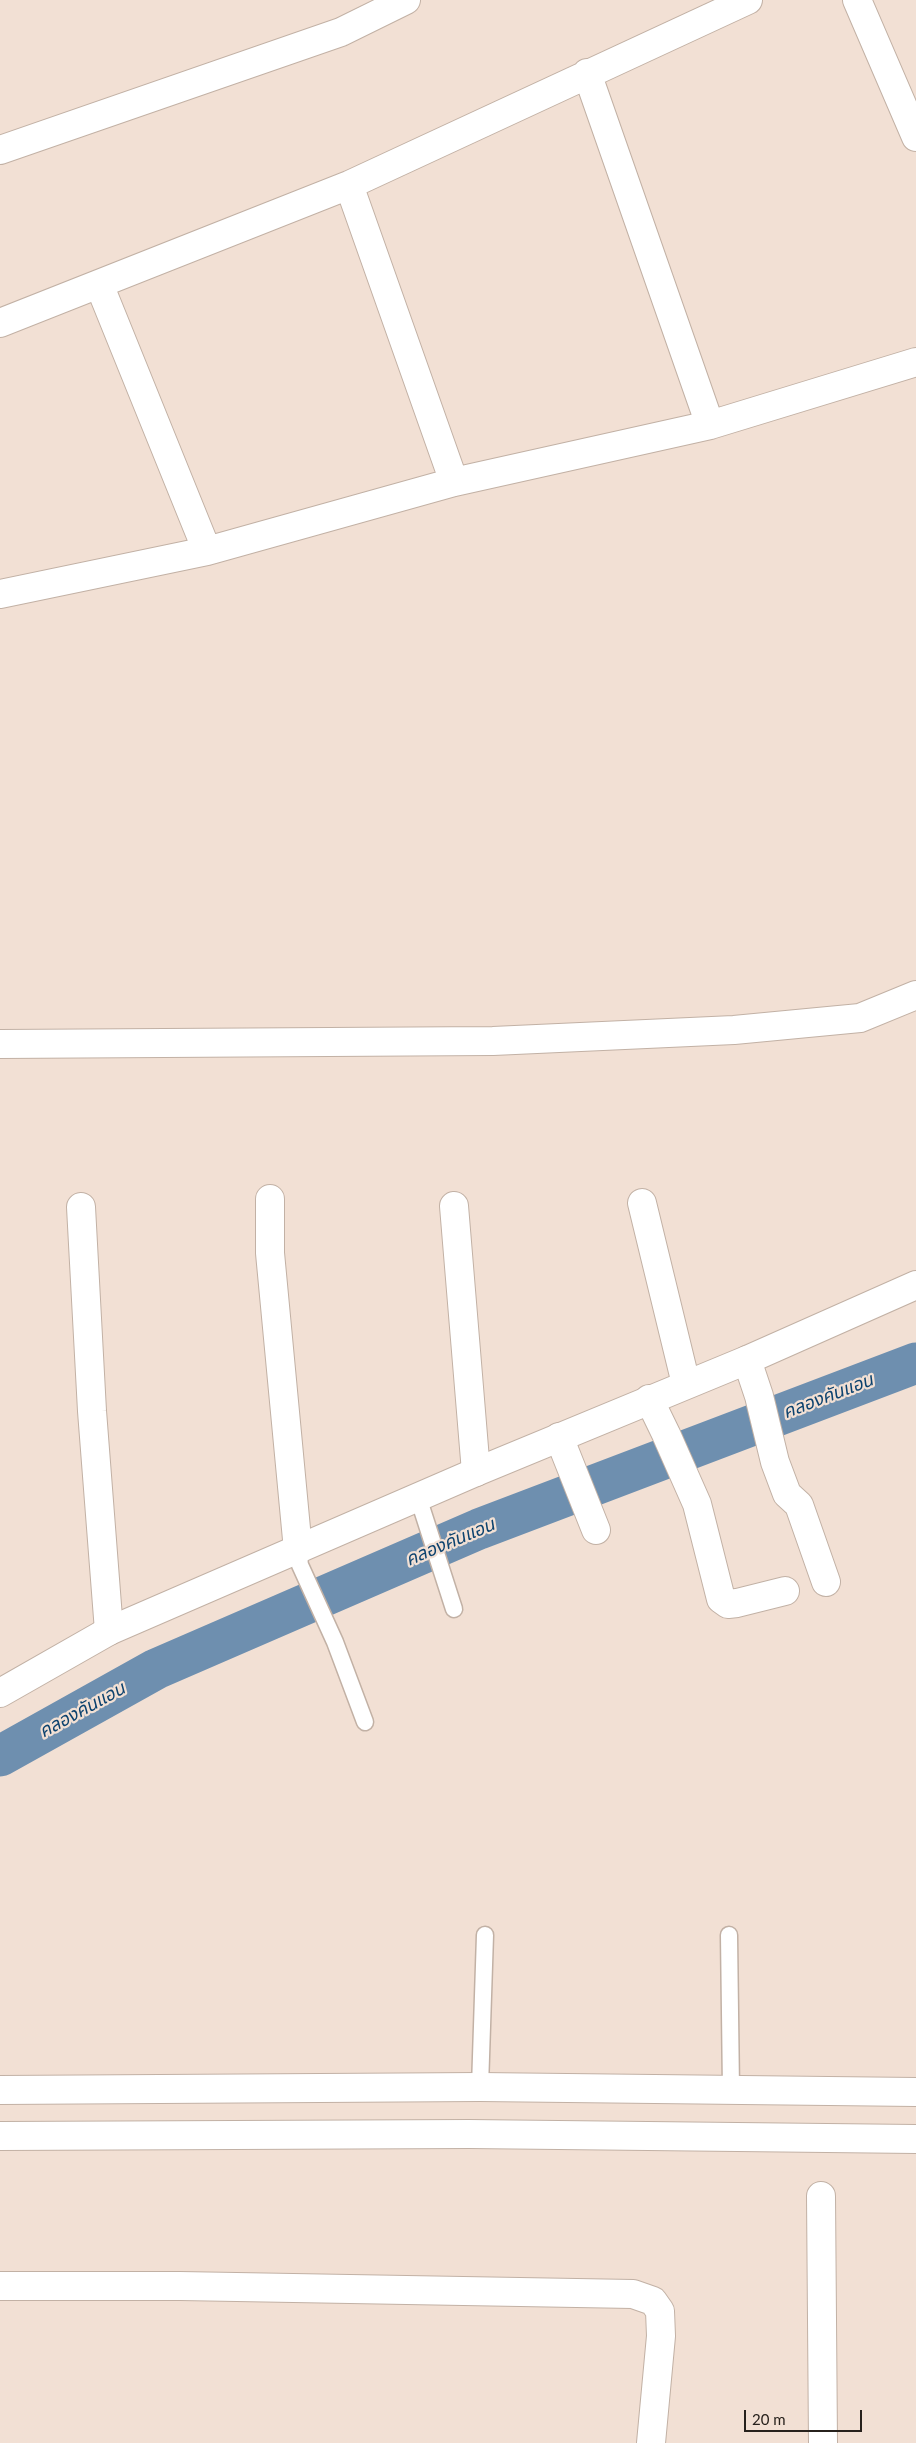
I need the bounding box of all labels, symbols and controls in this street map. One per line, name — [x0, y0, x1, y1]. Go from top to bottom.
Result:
water label: คลองคันแอน — [780, 1369, 876, 1423]
water label: คลองคันแอน — [402, 1514, 498, 1570]
water label: คลองคันแอน — [35, 1678, 129, 1742]
scale bar — [746, 2400, 864, 2432]
text: 20 m — [752, 2410, 786, 2428]

